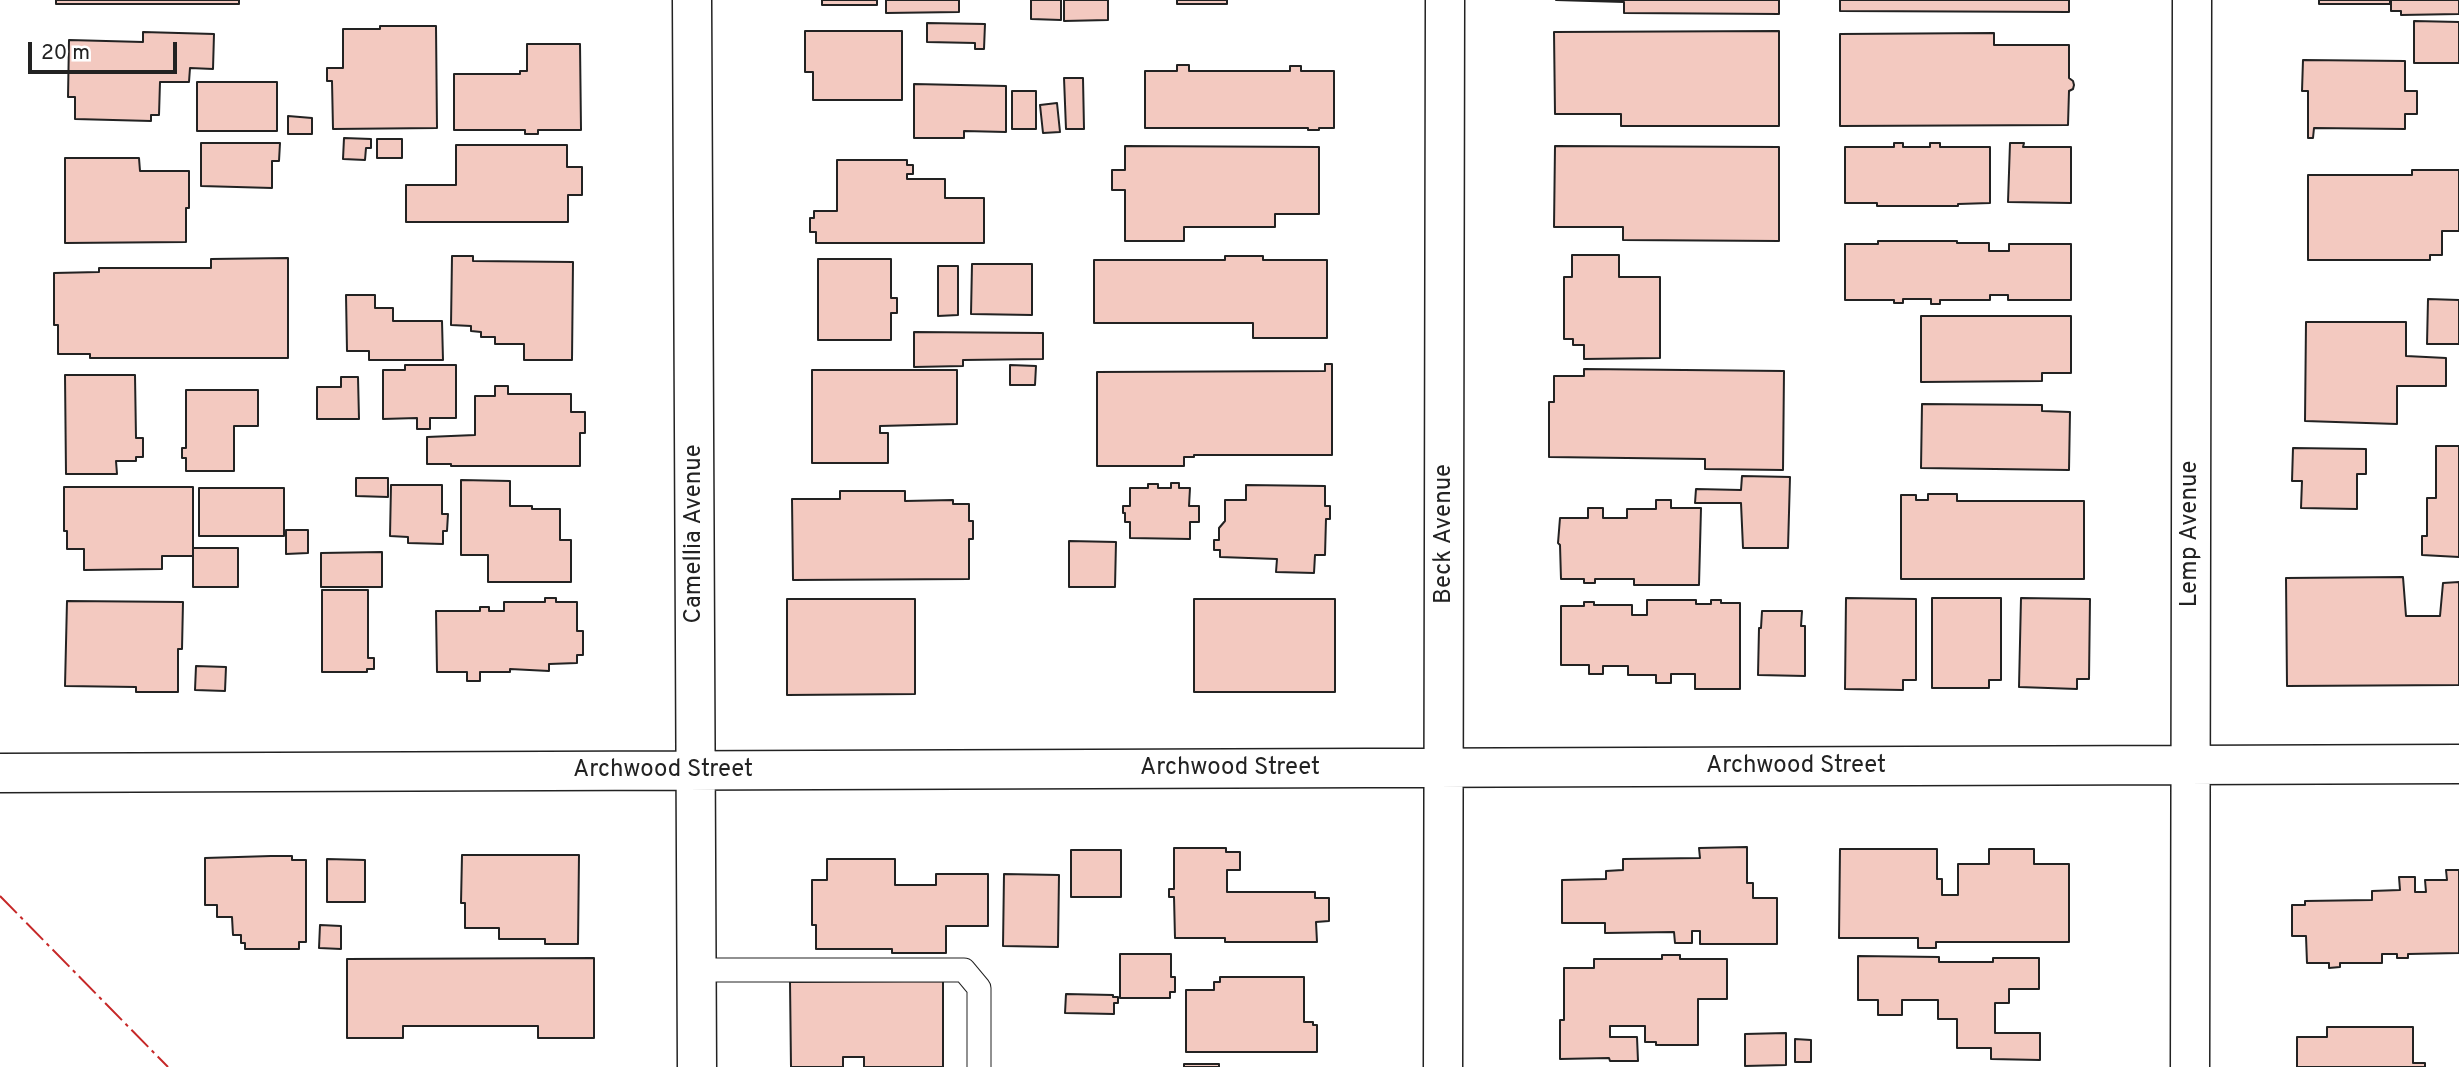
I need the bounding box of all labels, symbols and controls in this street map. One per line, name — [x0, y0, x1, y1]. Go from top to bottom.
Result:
scale bar — [32, 28, 180, 72]
text: 20 m — [41, 40, 90, 67]
street label: Camellia Avenue — [681, 444, 709, 624]
street label: Lemp Avenue — [2177, 461, 2205, 607]
street label: Beck Avenue — [1431, 464, 1459, 604]
street label: Archwood Street — [1706, 753, 1886, 781]
street label: Archwood Street — [1140, 755, 1320, 783]
street label: Archwood Street — [573, 757, 753, 785]

